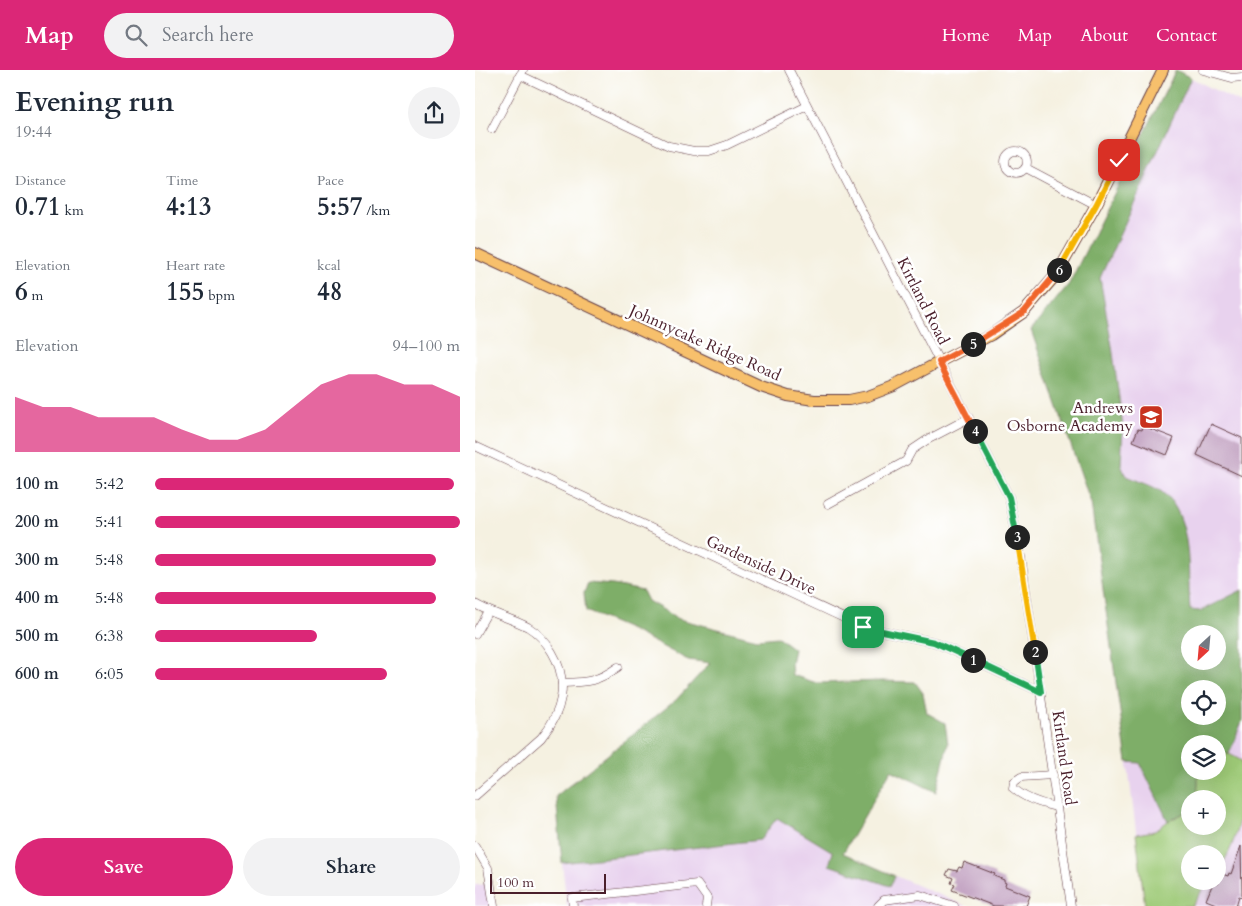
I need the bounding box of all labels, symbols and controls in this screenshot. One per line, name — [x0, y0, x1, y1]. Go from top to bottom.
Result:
search box — [104, 13, 454, 58]
text: Map — [25, 19, 74, 52]
icon: search — [122, 21, 150, 49]
text: Search here — [162, 22, 254, 48]
text: Home — [942, 23, 990, 48]
text: Map — [1018, 23, 1052, 48]
text: About — [1080, 23, 1128, 48]
text: Contact — [1156, 23, 1217, 48]
text: Evening run — [15, 83, 174, 121]
button: share — [408, 87, 460, 139]
text: 19:44 — [15, 121, 52, 143]
pin — [1098, 139, 1140, 181]
icon: check — [1105, 146, 1133, 174]
text: Distance — [15, 171, 66, 190]
text: Time — [166, 171, 198, 190]
text: Pace — [317, 171, 344, 190]
text: 0.71 — [15, 190, 61, 224]
text: 4:13 — [166, 190, 212, 224]
text: 5:57 — [317, 190, 363, 224]
text: km — [61, 201, 84, 220]
text: /km — [363, 201, 390, 220]
street label: Kirtland Road — [892, 254, 955, 349]
text: Elevation — [15, 256, 71, 275]
text: Heart rate — [166, 256, 225, 275]
text: kcal — [317, 256, 341, 275]
pin: 6 — [1047, 258, 1071, 282]
text: 6 — [1056, 261, 1063, 280]
text: 6 — [15, 275, 28, 309]
text: 155 — [166, 275, 204, 309]
text: 48 — [317, 275, 343, 309]
text: m — [28, 286, 43, 305]
text: bpm — [204, 286, 235, 305]
street label: Johnnycake Ridge Road — [624, 299, 785, 387]
pin: 5 — [961, 332, 985, 356]
text: Elevation — [15, 335, 79, 357]
text: 94–100 m — [392, 335, 460, 357]
text: 5 — [970, 335, 977, 354]
place label: Andrews Osborne Academy — [1007, 397, 1134, 437]
school or university icon: Andrews Osborne Academy — [1138, 404, 1164, 430]
pin: 4 — [963, 418, 987, 444]
text: 4 — [972, 422, 979, 441]
text: 100 m — [15, 473, 59, 495]
text: 5:42 — [95, 473, 124, 495]
text: 200 m — [15, 511, 59, 533]
text: 5:41 — [95, 511, 124, 533]
pin: 3 — [1005, 524, 1029, 550]
text: 3 — [1014, 528, 1021, 547]
street label: Gardenside Drive — [702, 530, 820, 600]
text: 300 m — [15, 549, 59, 571]
text: 5:48 — [95, 549, 124, 571]
text: 400 m — [15, 587, 59, 609]
text: 5:48 — [95, 587, 124, 609]
pin — [842, 606, 884, 648]
icon: arrive — [849, 613, 877, 641]
text: 500 m — [15, 625, 59, 647]
text: 6:38 — [95, 625, 124, 647]
north arrow — [1181, 625, 1226, 670]
map controls — [1181, 625, 1226, 890]
pin: 2 — [1023, 640, 1047, 664]
text: 2 — [1032, 643, 1039, 662]
pin: 1 — [961, 648, 985, 672]
text: 1 — [970, 651, 977, 670]
text: 600 m — [15, 663, 59, 685]
text: 6:05 — [95, 663, 124, 685]
button: locate — [1181, 680, 1226, 725]
street label: Kirtland Road — [1046, 709, 1082, 807]
button: layers — [1181, 735, 1226, 780]
button: + — [1181, 790, 1226, 835]
button: Save — [15, 838, 233, 896]
button: Share — [243, 838, 460, 896]
button: − — [1181, 845, 1226, 890]
scale bar — [490, 871, 606, 894]
text: 100 m — [497, 873, 534, 892]

